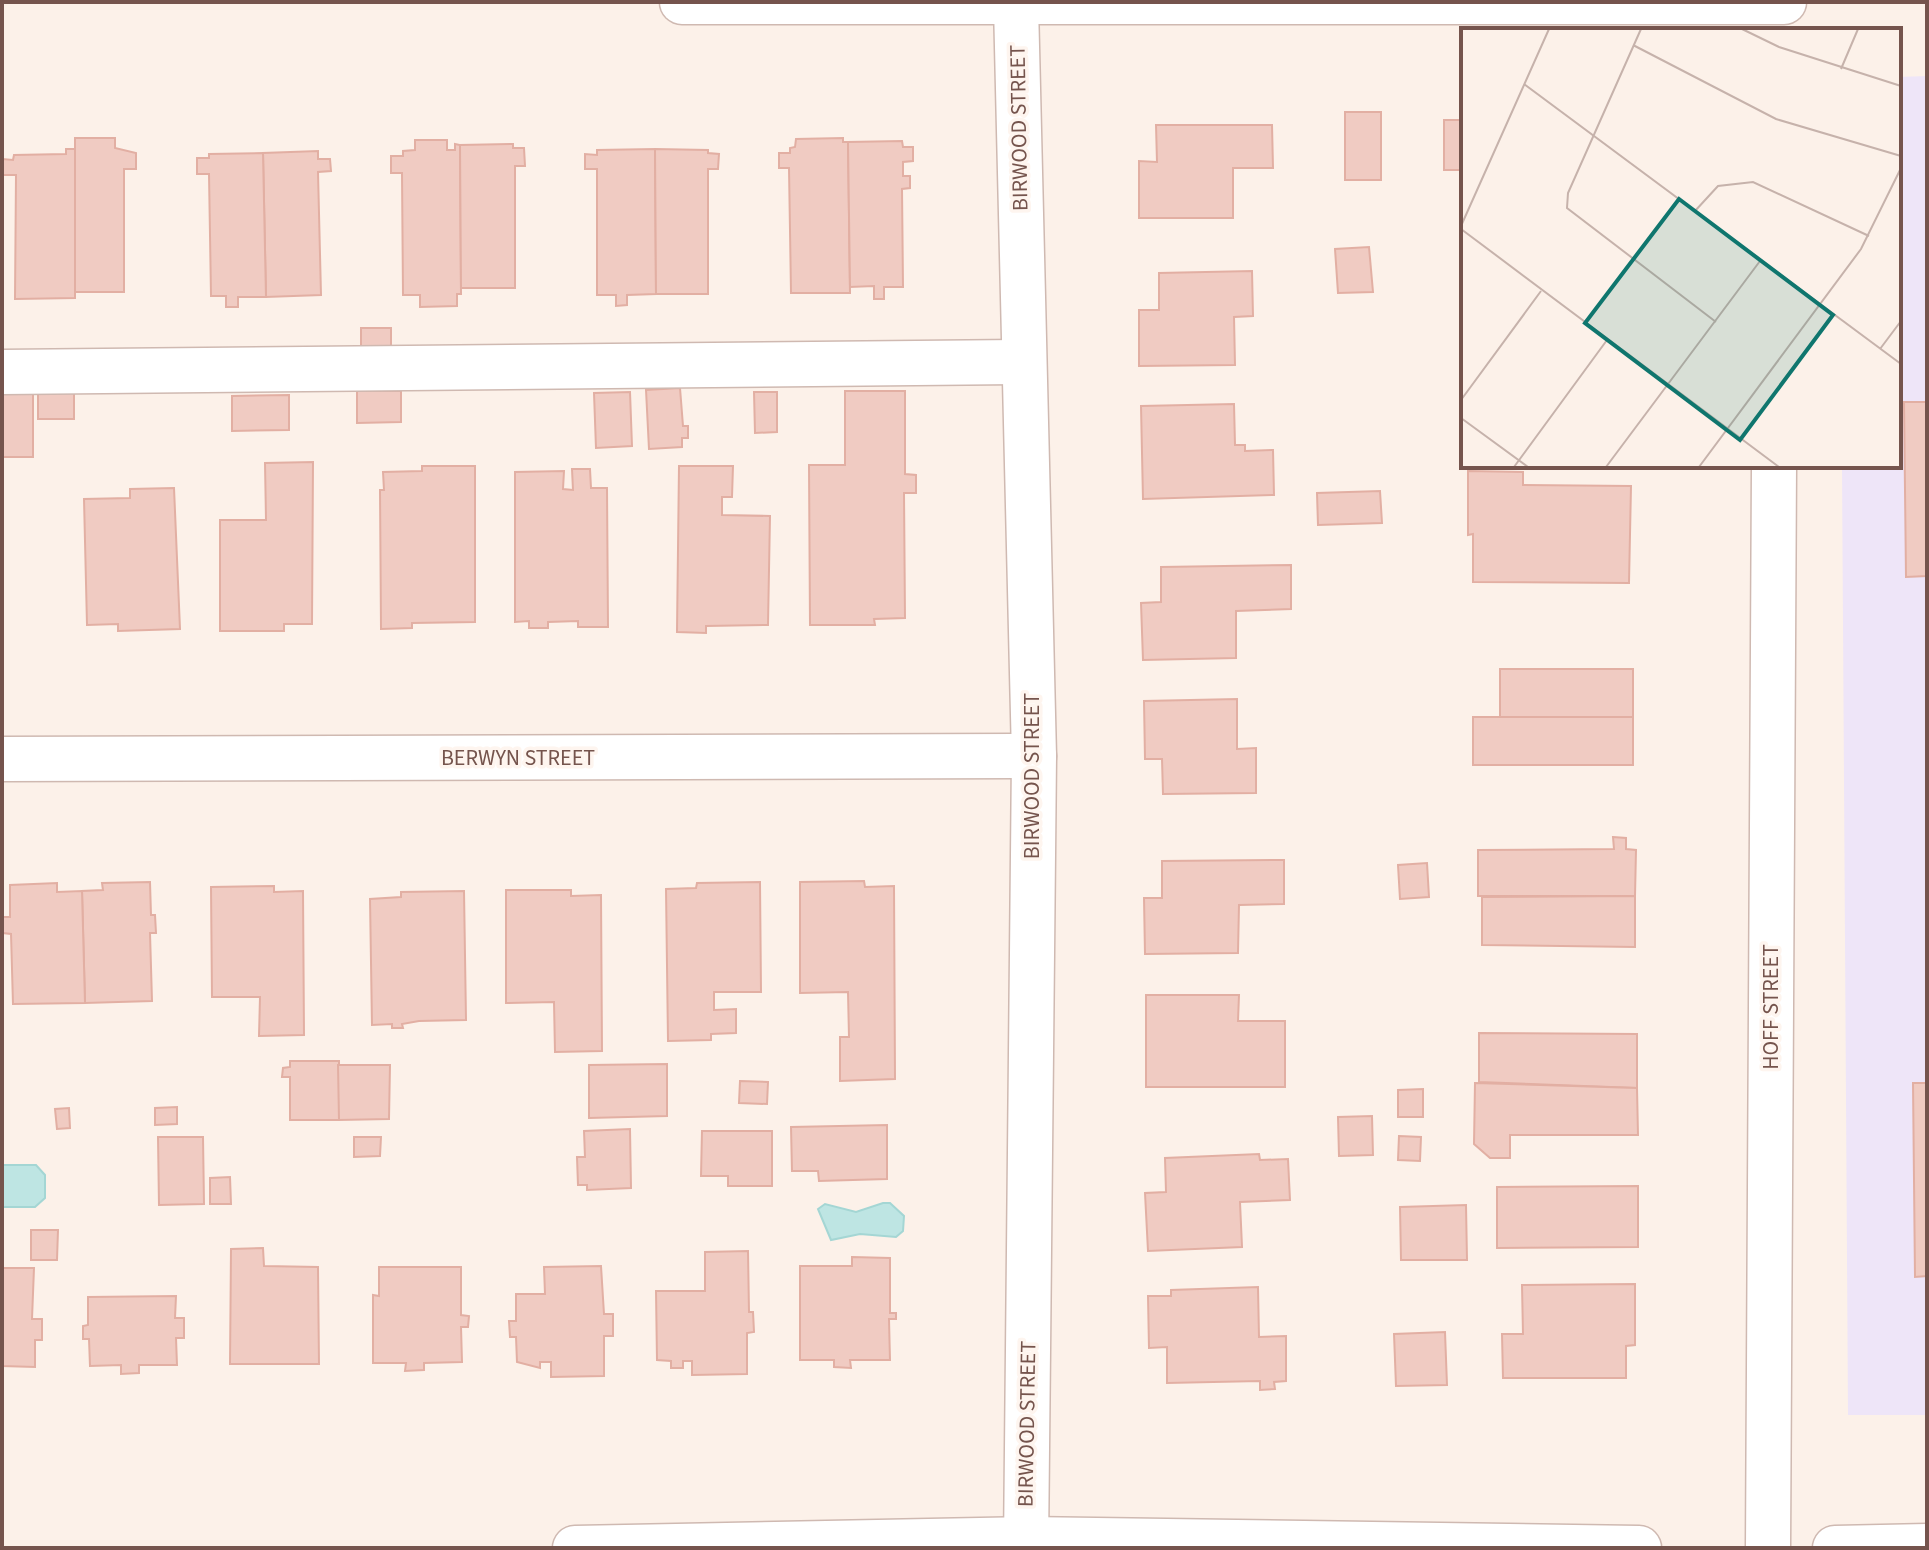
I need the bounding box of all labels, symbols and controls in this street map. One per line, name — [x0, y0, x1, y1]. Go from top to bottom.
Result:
inset map — [1461, 28, 1901, 468]
street label: BIRWOOD STREET — [1002, 44, 1036, 211]
street label: BIRWOOD STREET — [1016, 693, 1048, 859]
street label: BERWYN STREET — [441, 742, 595, 774]
street label: HOFF STREET — [1755, 944, 1787, 1070]
street label: BIRWOOD STREET — [1010, 1340, 1044, 1507]

